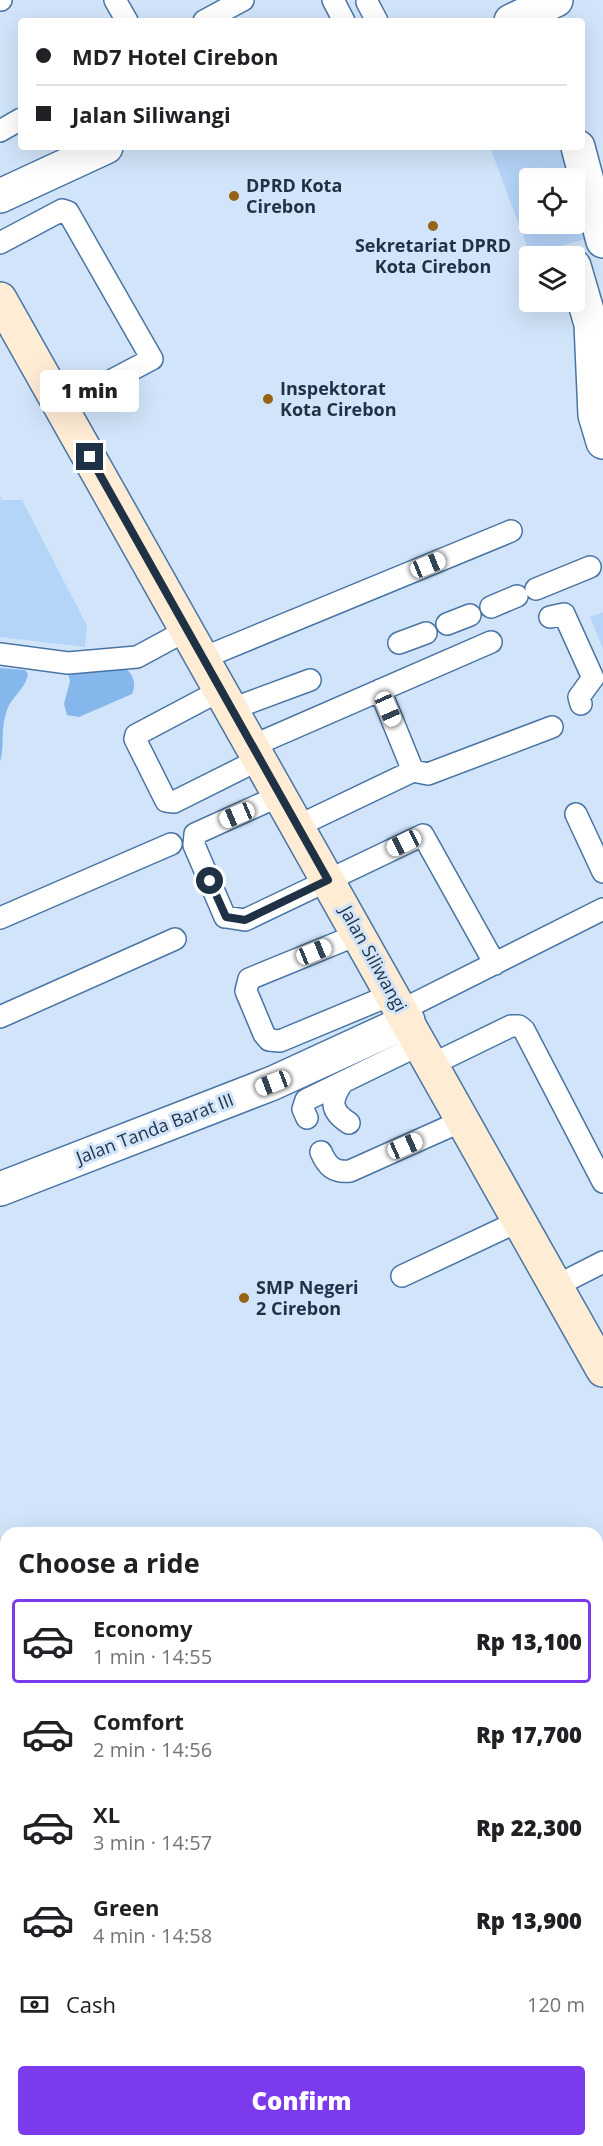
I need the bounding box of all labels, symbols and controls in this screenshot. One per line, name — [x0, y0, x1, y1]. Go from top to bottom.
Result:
text: MD7 Hotel Cirebon — [72, 41, 278, 71]
text: Jalan Siliwangi — [72, 99, 231, 129]
map controls — [519, 168, 585, 312]
button: locate — [519, 168, 585, 234]
place label: DPRD Kota Cirebon — [246, 173, 342, 218]
marker: DPRD Kota Cirebon — [227, 189, 241, 203]
marker: Sekretariat DPRD Kota Cirebon — [426, 219, 440, 233]
place label: Sekretariat DPRD Kota Cirebon — [355, 233, 511, 278]
button: layers — [519, 246, 585, 312]
callout: 1 min — [40, 370, 140, 412]
place label: Inspektorat Kota Cirebon — [280, 376, 397, 421]
text: 1 min — [61, 377, 118, 404]
marker: Inspektorat Kota Cirebon — [261, 392, 275, 406]
route end — [76, 443, 103, 470]
car — [408, 550, 448, 580]
car — [372, 689, 404, 729]
car — [217, 800, 257, 830]
car — [384, 827, 424, 859]
route start — [196, 867, 223, 894]
street label: Jalan Siliwangi — [334, 899, 413, 1016]
car — [294, 937, 334, 967]
car — [253, 1068, 293, 1098]
street label: Jalan Tanda Barat III — [71, 1087, 237, 1170]
car — [385, 1130, 425, 1162]
place label: SMP Negeri 2 Cirebon — [256, 1275, 359, 1320]
marker: SMP Negeri 2 Cirebon — [237, 1291, 251, 1305]
text: Choose a ride — [18, 1544, 200, 1581]
text: Economy — [93, 1613, 192, 1643]
icon: car — [21, 1614, 75, 1668]
text: Rp 13,100 — [476, 1626, 582, 1656]
text: 1 min · 14:55 — [93, 1643, 212, 1670]
text: Comfort — [93, 1706, 184, 1736]
icon: car — [21, 1707, 75, 1761]
text: Rp 17,700 — [476, 1719, 582, 1749]
text: 2 min · 14:56 — [93, 1736, 212, 1763]
text: XL — [93, 1799, 120, 1829]
icon: car — [21, 1800, 75, 1854]
text: Rp 22,300 — [476, 1812, 582, 1842]
text: 3 min · 14:57 — [93, 1829, 212, 1856]
text: Green — [93, 1892, 159, 1922]
icon: car — [21, 1893, 75, 1947]
text: Rp 13,900 — [476, 1905, 582, 1935]
text: 4 min · 14:58 — [93, 1922, 212, 1949]
icon: cash — [18, 1988, 51, 2021]
text: Cash — [66, 1989, 116, 2019]
text: 120 m — [527, 1991, 585, 2018]
button: Confirm — [18, 2066, 585, 2135]

